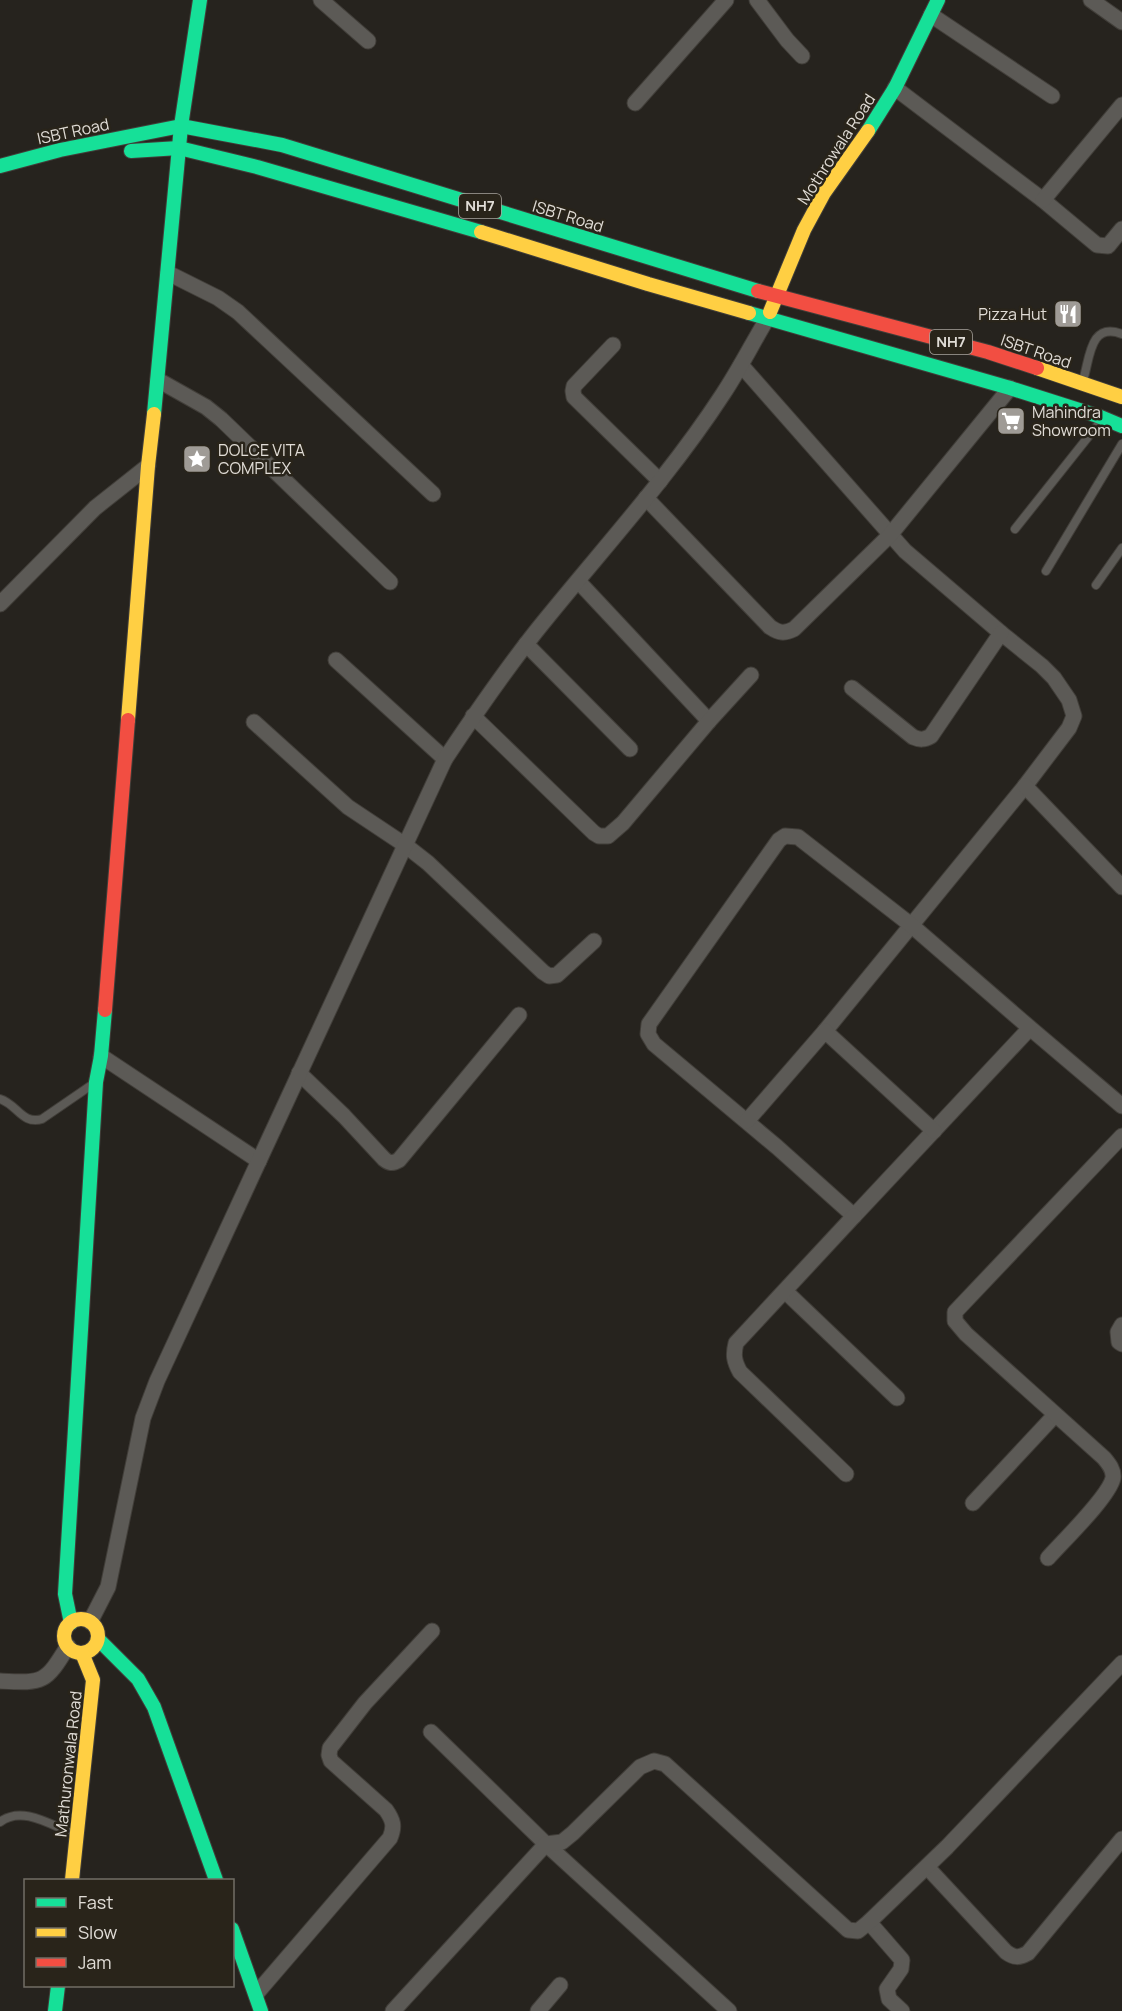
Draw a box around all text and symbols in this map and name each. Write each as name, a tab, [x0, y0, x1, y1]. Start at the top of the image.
street label: Mothrowala Road	[792, 89, 880, 209]
street label: ISBT Road	[35, 113, 111, 149]
road number: NH7	[459, 194, 501, 218]
street label: ISBT Road	[530, 195, 606, 237]
restaurant icon: Pizza Hut	[1052, 298, 1084, 330]
place label: Pizza Hut	[978, 303, 1047, 325]
street label: ISBT Road	[998, 329, 1074, 373]
road number: NH7	[930, 330, 972, 354]
place label: Mahindra Showroom	[1032, 401, 1111, 441]
supermarket icon: Mahindra Showroom	[995, 405, 1027, 437]
place label: DOLCE VITA COMPLEX	[218, 439, 305, 479]
place icon: DOLCE VITA COMPLEX	[181, 443, 213, 475]
street label: Mathuronwala Road	[49, 1690, 87, 1838]
legend	[24, 1879, 234, 1987]
text: Fast	[78, 1890, 113, 1914]
text: Slow	[78, 1920, 118, 1944]
text: Jam	[78, 1950, 112, 1974]

